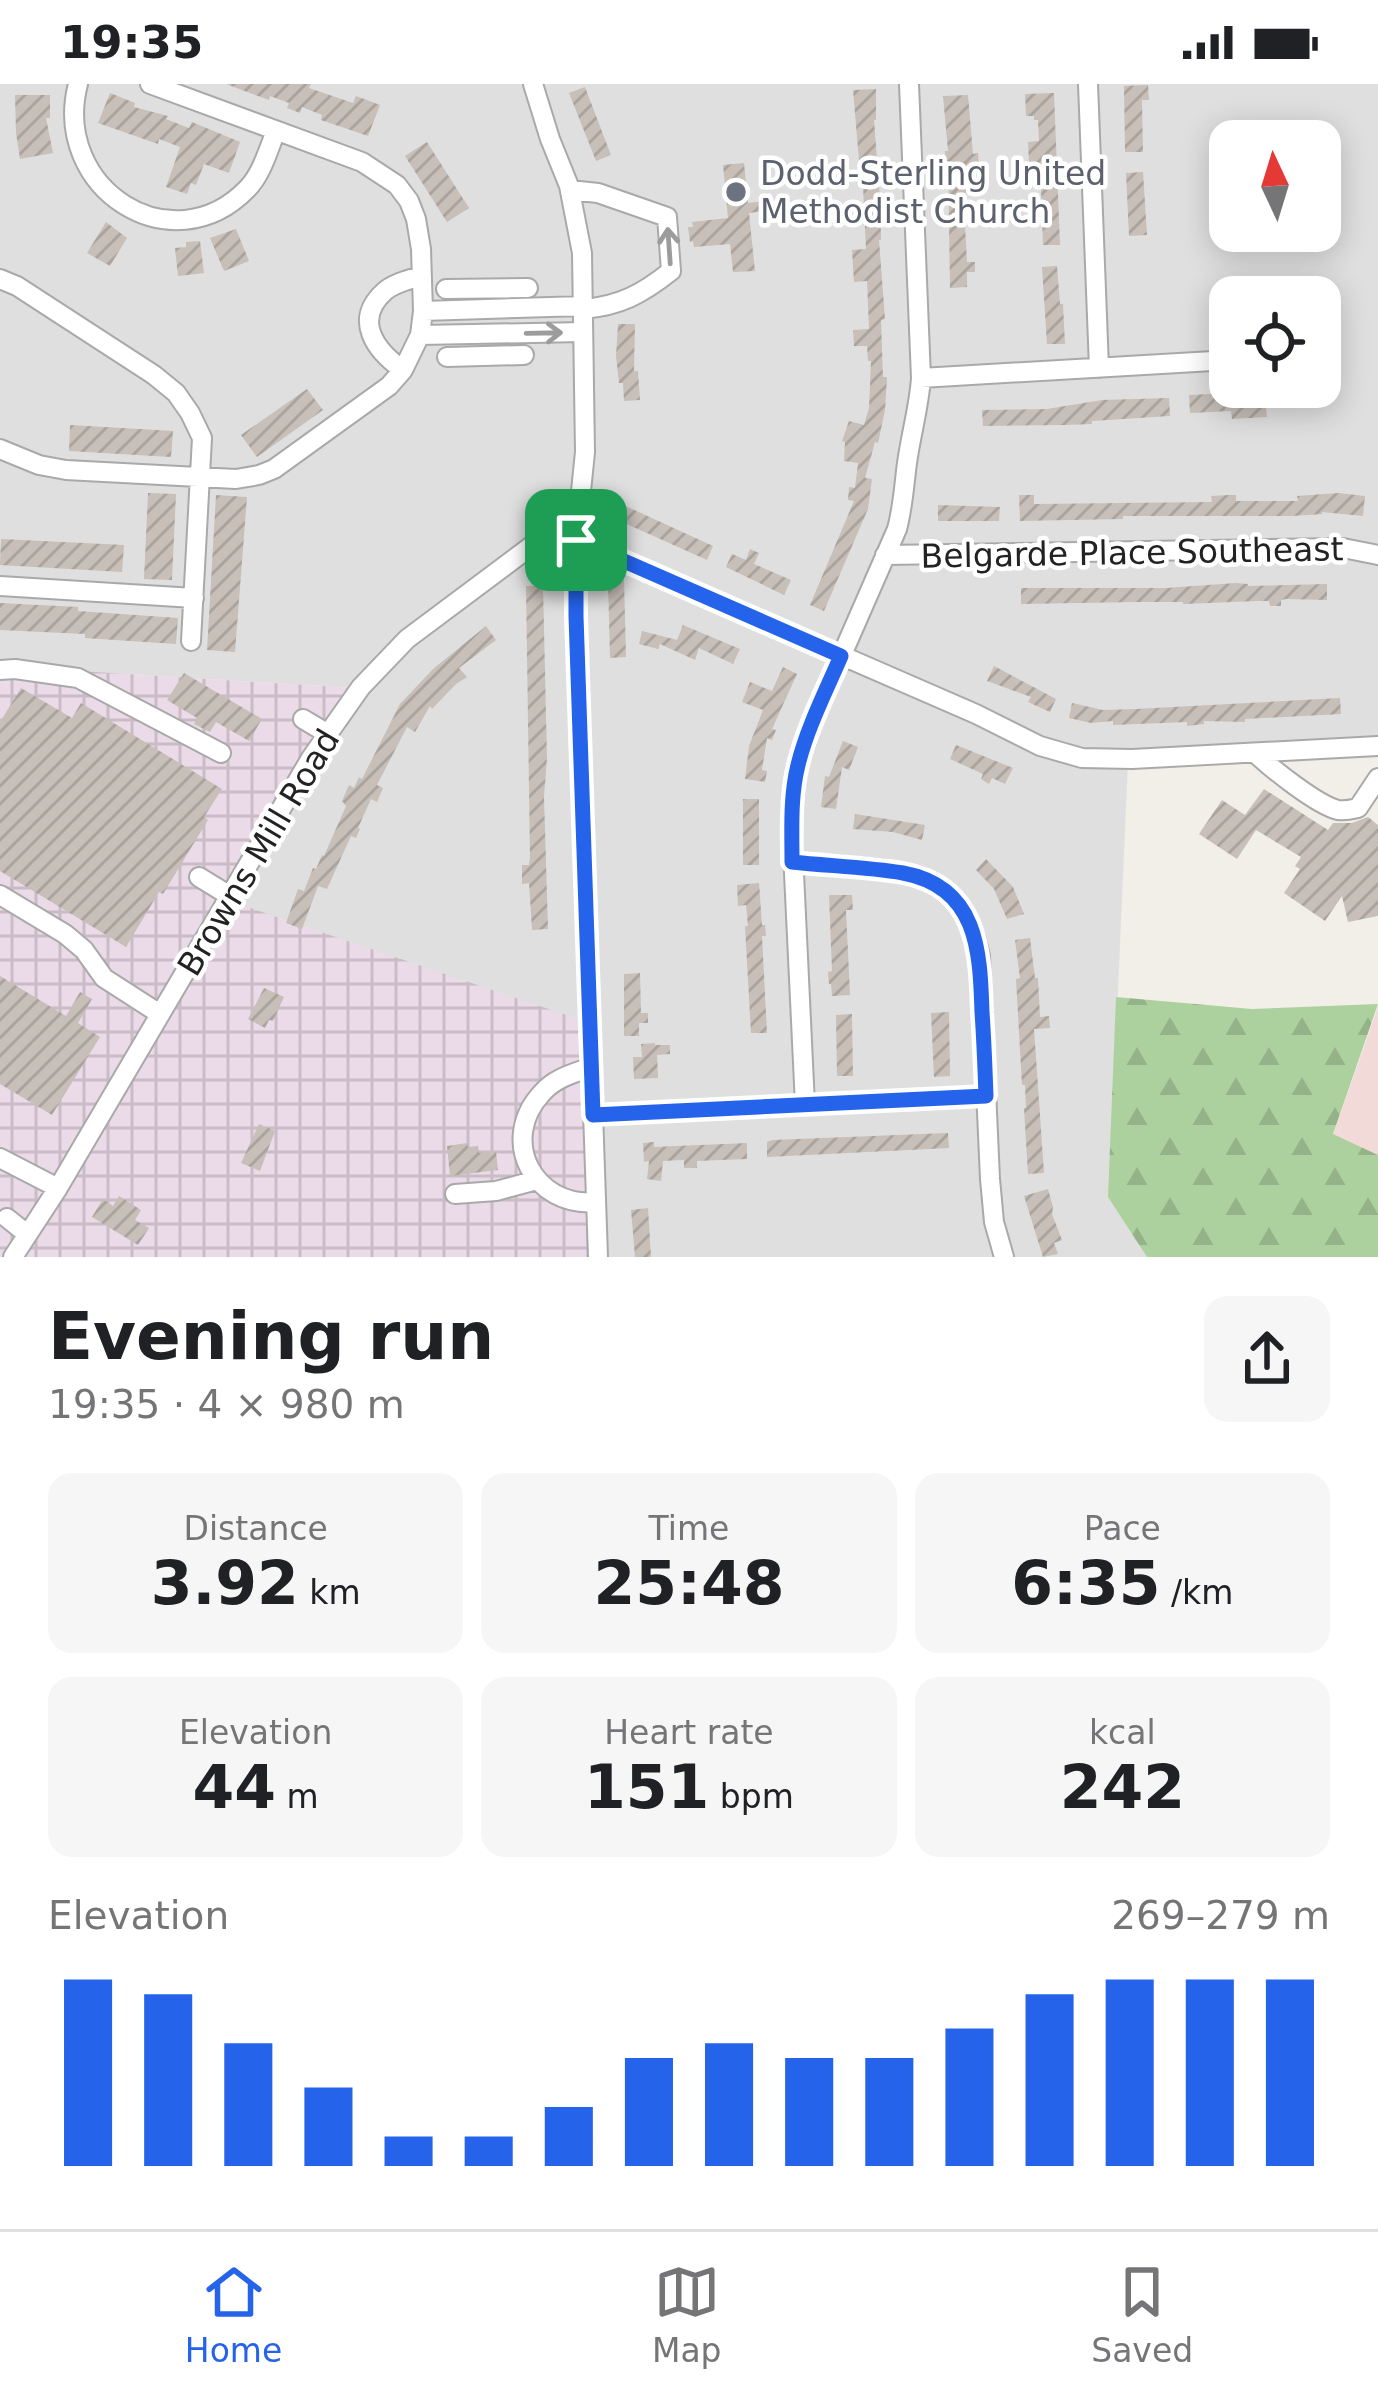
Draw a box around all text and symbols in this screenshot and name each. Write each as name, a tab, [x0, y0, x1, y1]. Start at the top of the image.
text: 19:35	[60, 16, 203, 69]
north arrow	[1209, 120, 1341, 252]
map controls	[1209, 120, 1341, 408]
place label: Dodd-Sterling United Methodist Church	[760, 154, 1106, 231]
marker: Dodd-Sterling United Methodist Church	[723, 179, 749, 205]
one-way arrow	[657, 227, 680, 266]
button: locate	[1209, 276, 1341, 408]
one-way arrow	[523, 321, 562, 344]
pin	[525, 489, 627, 591]
icon: arrive	[543, 507, 609, 573]
street label: Belgarde Place Southeast	[920, 529, 1344, 576]
street label: Browns Mill Road	[169, 722, 347, 983]
button: share	[1204, 1296, 1330, 1422]
text: Evening run	[48, 1298, 494, 1375]
text: 19:35 · 4 × 980 m	[48, 1382, 405, 1427]
text: Distance	[184, 1509, 328, 1548]
text: Time	[649, 1509, 729, 1548]
text: Pace	[1084, 1509, 1161, 1548]
text: 3.92	[151, 1548, 299, 1618]
text: 25:48	[593, 1548, 784, 1618]
text: 6:35	[1011, 1548, 1161, 1618]
text: km	[299, 1573, 361, 1612]
text: /km	[1161, 1573, 1233, 1612]
text: Elevation	[179, 1713, 332, 1752]
text: Heart rate	[604, 1713, 774, 1752]
text: kcal	[1089, 1713, 1156, 1752]
text: 44	[193, 1752, 276, 1822]
text: 151	[584, 1752, 709, 1822]
text: 242	[1060, 1752, 1185, 1822]
text: m	[276, 1777, 319, 1816]
text: bpm	[709, 1777, 794, 1816]
text: Elevation	[48, 1893, 229, 1938]
text: 269–279 m	[1111, 1893, 1330, 1938]
tab: Home	[185, 2259, 282, 2370]
tab: Map	[652, 2259, 722, 2370]
tab: Saved	[1091, 2259, 1193, 2370]

